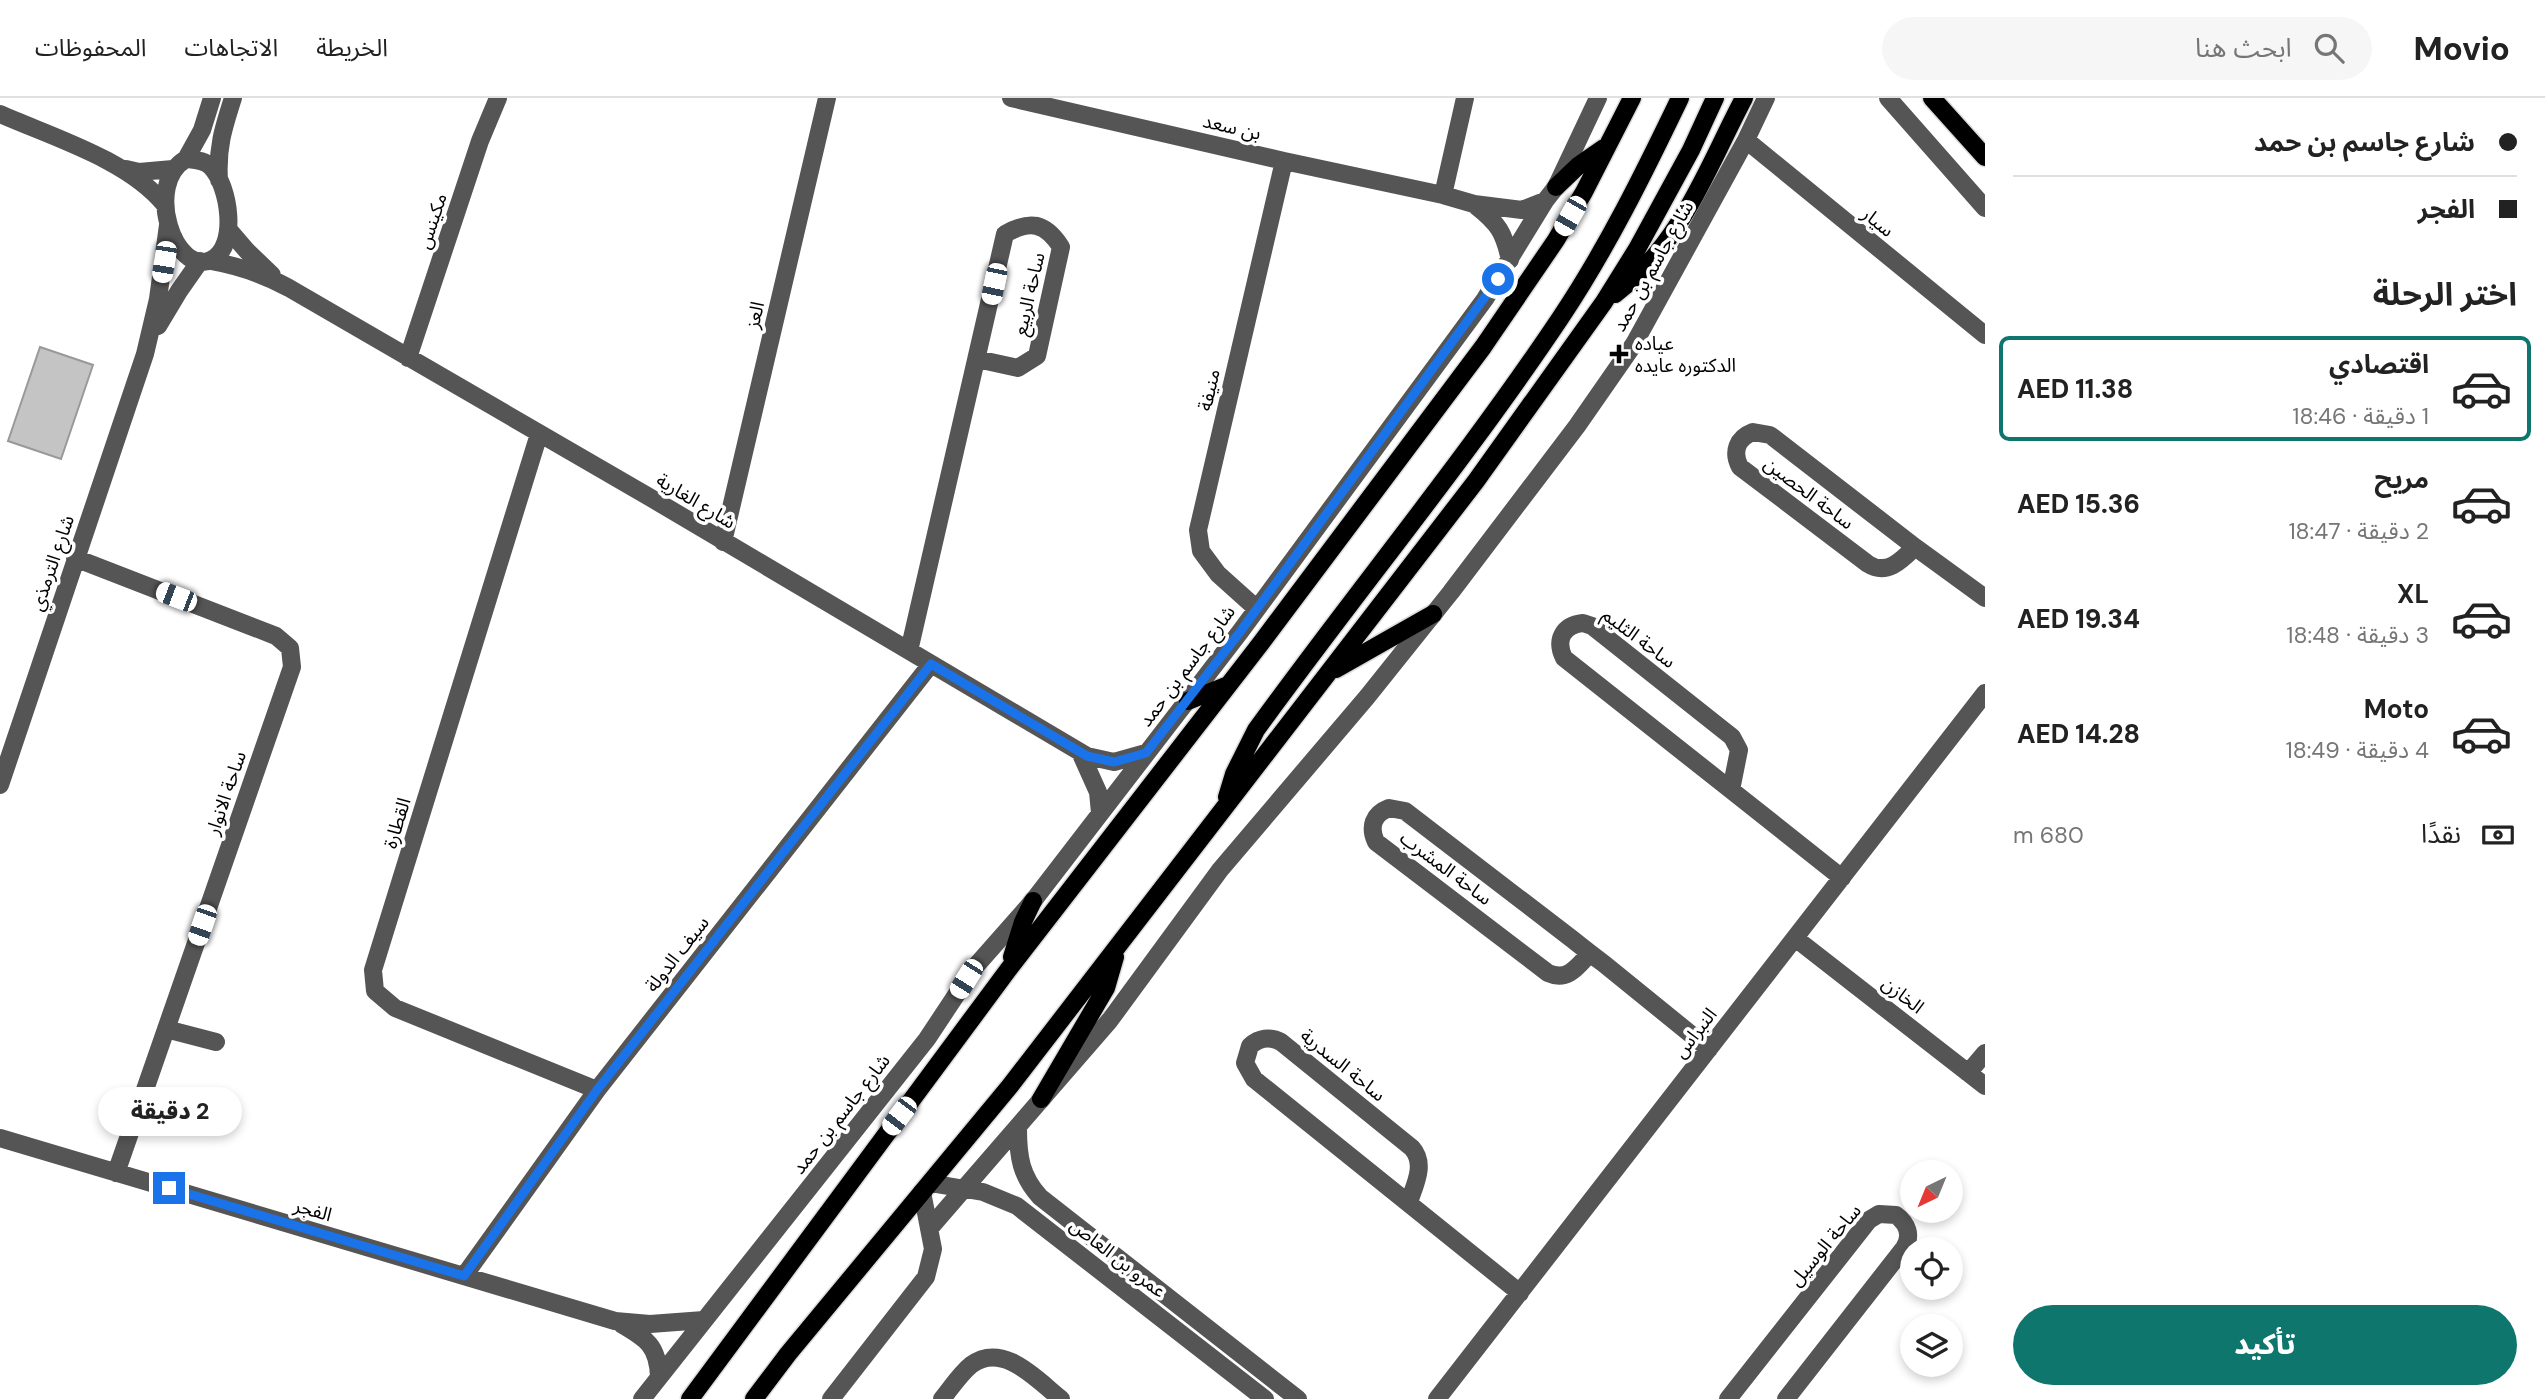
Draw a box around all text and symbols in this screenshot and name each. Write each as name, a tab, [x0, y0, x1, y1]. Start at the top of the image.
search box	[1882, 17, 2372, 80]
text: Movio	[2414, 27, 2510, 70]
icon: search	[2310, 29, 2348, 67]
text: ابحث هنا	[2195, 31, 2292, 65]
text: المحفوظات	[35, 32, 146, 63]
text: الاتجاهات	[184, 32, 278, 63]
text: الخريطة	[316, 32, 388, 63]
street label: بن سعد	[1200, 108, 1264, 146]
text: شارع جاسم بن حمد	[2254, 125, 2475, 159]
street label: مكينس	[411, 190, 453, 252]
text: الفجر	[2418, 192, 2475, 226]
car	[1551, 193, 1590, 239]
street label: شارع جاسم بن حمد	[1607, 196, 1701, 337]
street label: سيار	[1856, 201, 1899, 243]
car	[151, 240, 178, 284]
street label: ساحة الربيع	[1007, 250, 1053, 338]
car	[980, 261, 1009, 307]
route start	[1482, 263, 1514, 295]
text: اختر الرحلة	[2373, 273, 2517, 315]
street label: العز	[740, 299, 770, 332]
place label: عياده الدكتوره عايده	[1635, 331, 1736, 378]
marker: عياده الدكتوره عايده	[1609, 344, 1629, 364]
text: اقتصادي	[2329, 347, 2429, 381]
icon: car	[2450, 357, 2513, 420]
street label: منيفة	[1192, 367, 1226, 413]
text: AED 11.38	[2017, 372, 2133, 406]
text: 1 دقيقة · 18:46	[2292, 401, 2429, 431]
street label: ساحة الحصين	[1759, 451, 1859, 535]
text: مريح	[2374, 462, 2429, 496]
street label: شارع الغارية	[651, 468, 740, 535]
icon: car	[2450, 472, 2513, 535]
text: AED 15.36	[2017, 487, 2140, 521]
street label: شارع الترمذي	[24, 512, 82, 615]
text: 2 دقيقة · 18:47	[2288, 516, 2429, 546]
text: XL	[2397, 577, 2429, 611]
car	[153, 580, 200, 614]
icon: car	[2450, 587, 2513, 650]
street label: شارع جاسم بن حمد	[1133, 600, 1242, 733]
street label: ساحة الثليم	[1596, 602, 1681, 675]
text: AED 19.34	[2017, 602, 2140, 636]
text: 3 دقيقة · 18:48	[2286, 620, 2429, 650]
text: Moto	[2364, 692, 2429, 726]
icon: car	[2450, 702, 2513, 765]
text: AED 14.28	[2017, 717, 2140, 751]
text: 4 دقيقة · 18:49	[2286, 735, 2429, 765]
street label: ساحة الانوار	[200, 748, 252, 839]
street label: القطارة	[377, 795, 417, 851]
icon: cash	[2479, 816, 2517, 854]
text: نقدًا	[2421, 817, 2461, 851]
text: 680 m	[2013, 820, 2084, 850]
street label: ساحة المشرب	[1395, 825, 1497, 911]
car	[186, 902, 219, 948]
street label: سيف الدولة	[639, 911, 715, 997]
car	[946, 956, 987, 1002]
street label: الخازن	[1877, 971, 1929, 1019]
street label: النبراس	[1668, 1003, 1722, 1063]
street label: ساحة السدرية	[1295, 1023, 1391, 1107]
street label: شارع جاسم بن حمد	[786, 1049, 897, 1180]
callout: 2 دقيقة	[97, 1086, 241, 1136]
car	[878, 1093, 921, 1139]
text: 2 دقيقة	[131, 1096, 209, 1126]
north arrow	[1900, 1160, 1964, 1223]
map controls	[1900, 1160, 1963, 1377]
route end	[153, 1172, 185, 1204]
street label: الفجر	[290, 1192, 335, 1227]
street label: ساحة الوسيل	[1783, 1199, 1867, 1291]
street label: عمرو بن العاص	[1065, 1213, 1171, 1303]
button: locate	[1900, 1237, 1963, 1300]
button: تأكيد	[2013, 1305, 2517, 1385]
button: layers	[1900, 1314, 1963, 1377]

